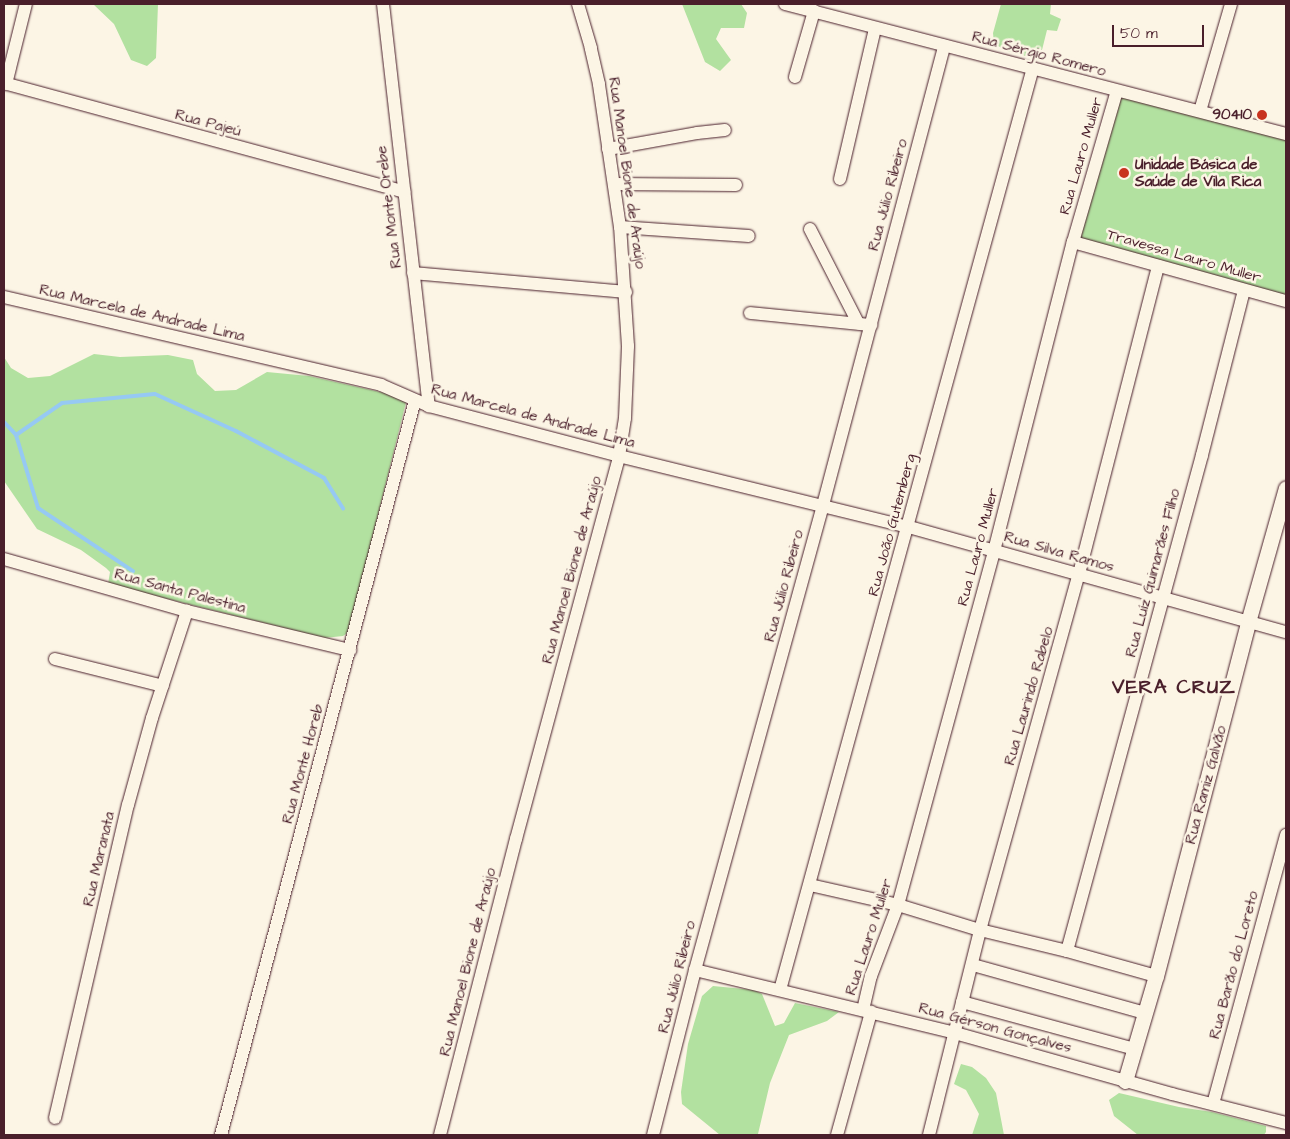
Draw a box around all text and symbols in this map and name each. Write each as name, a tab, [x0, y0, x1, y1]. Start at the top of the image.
scale bar	[1115, 15, 1208, 47]
text: 50 m	[1120, 23, 1158, 44]
street label: Rua Sérgio Romero	[970, 27, 1108, 81]
street label: Rua Manoel Bione de Araújo	[605, 76, 649, 270]
street label: Rua Lauro Muller	[1056, 95, 1106, 217]
street label: Rua Pajeú	[173, 106, 243, 140]
place label: 90410	[1212, 106, 1252, 124]
marker: 90410	[1256, 109, 1268, 121]
street label: Rua Júlio Ribeiro	[864, 137, 912, 253]
street label: Rua Monte Orebe	[373, 145, 405, 269]
place label: Unidade Básica de Saúde de Vila Rica	[1135, 155, 1261, 190]
marker: Unidade Básica de Saúde de Vila Rica	[1117, 166, 1131, 180]
street label: Travessa Lauro Muller	[1105, 225, 1263, 287]
street label: Rua Marcela de Andrade Lima	[38, 281, 246, 345]
street label: Rua Marcela de Andrade Lima	[429, 380, 637, 452]
street label: Rua João Gutemberg	[864, 452, 920, 598]
street label: Rua Manoel Bione de Araújo	[538, 474, 606, 666]
street label: Rua Lauro Muller	[954, 486, 1002, 608]
street label: Rua Luíz Guimarães Filho	[1122, 487, 1184, 659]
street label: Rua Júlio Ribeiro	[760, 528, 808, 644]
street label: Rua Silva Ramos	[1002, 528, 1116, 576]
street label: Rua Santa Palestina	[112, 565, 248, 617]
street label: Rua Laurindo Rabelo	[1001, 625, 1057, 767]
district label: VERA CRUZ	[1111, 675, 1237, 699]
street label: Rua Monte Horeb	[278, 702, 328, 826]
street label: Rua Ramiz Galvão	[1182, 724, 1230, 846]
street label: Rua Maranata	[79, 810, 119, 908]
street label: Rua Manoel Bione de Araújo	[436, 866, 500, 1058]
street label: Rua Lauro Muller	[842, 876, 896, 998]
street label: Rua Barão do Loreto	[1206, 889, 1262, 1041]
street label: Rua Júlio Ribeiro	[654, 919, 700, 1035]
street label: Rua Gérson Gonçalves	[917, 999, 1073, 1057]

